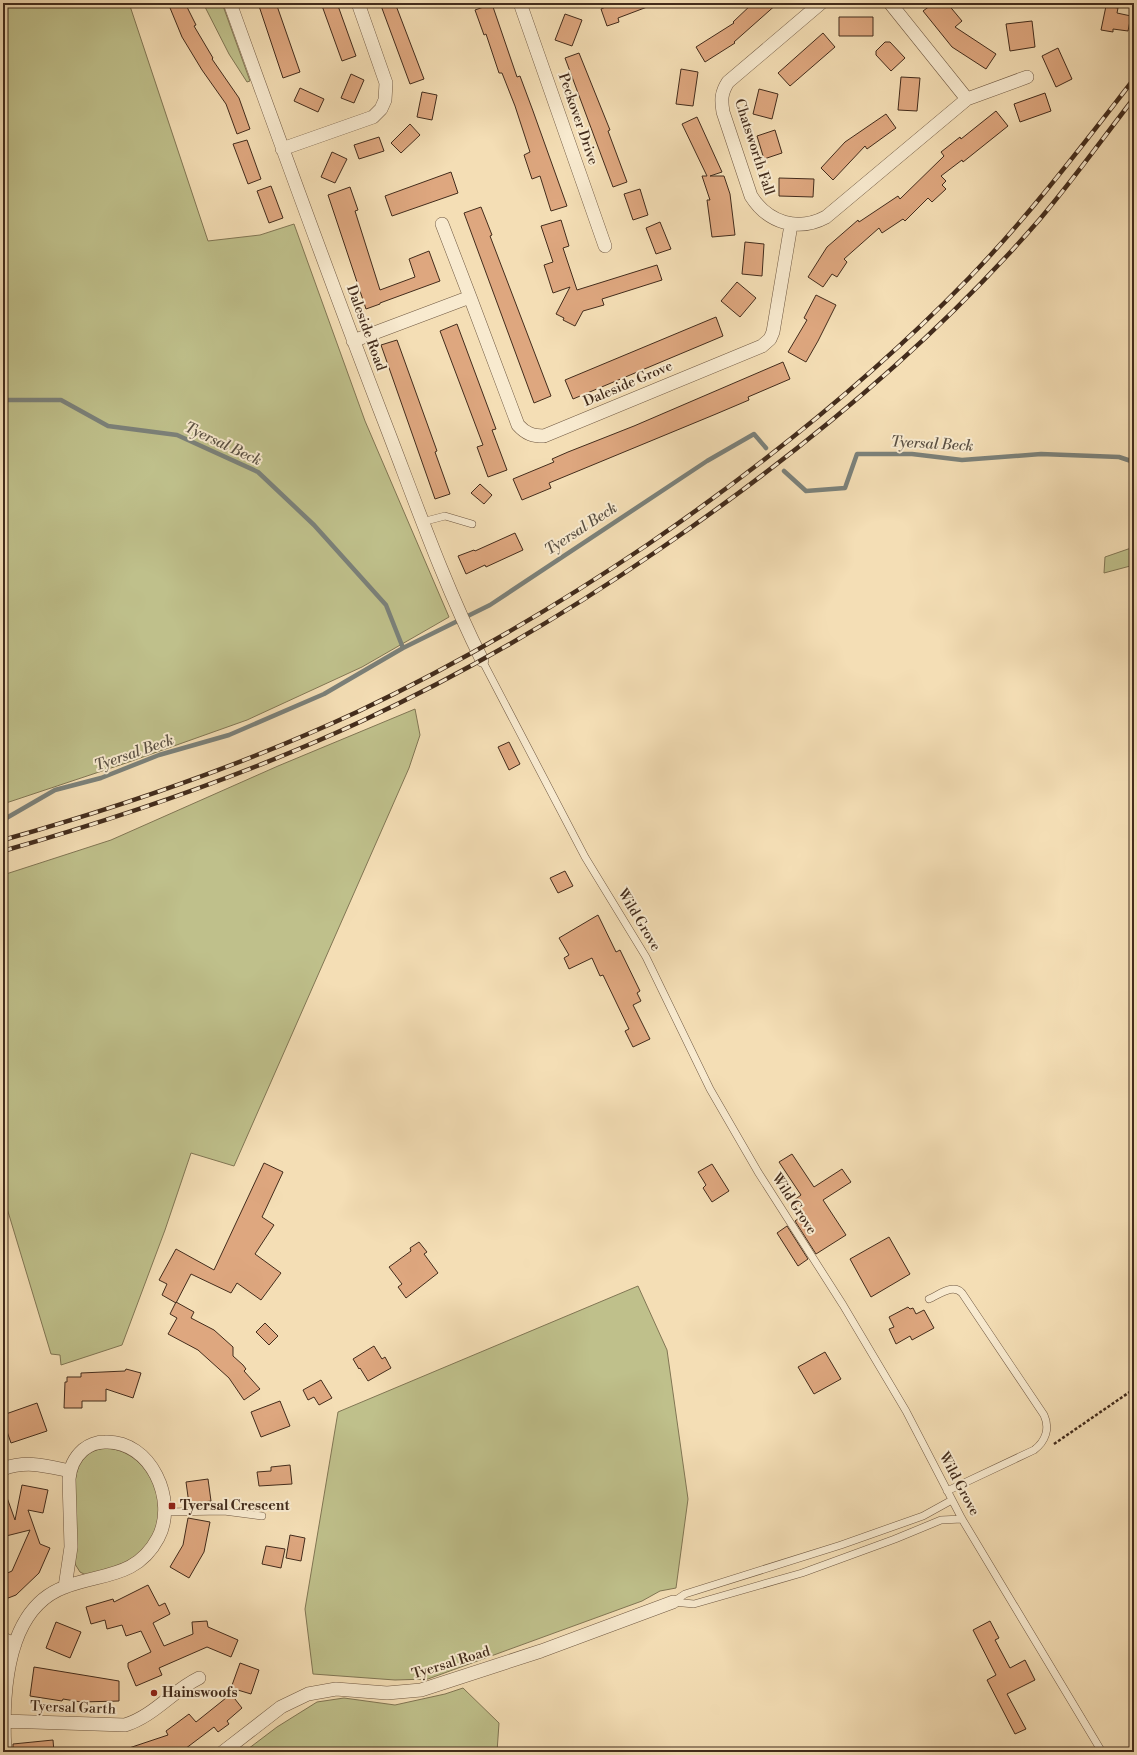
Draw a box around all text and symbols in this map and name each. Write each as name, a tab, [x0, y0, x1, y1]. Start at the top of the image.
street label: Peckover Drive	[554, 71, 602, 167]
street label: Chatsworth Fall	[730, 97, 778, 197]
street label: Daleside Road	[342, 282, 390, 374]
street label: Daleside Grove	[581, 357, 675, 411]
water label: Tyersal Beck	[181, 418, 265, 470]
water label: Tyersal Beck	[890, 432, 974, 456]
water label: Tyersal Beck	[541, 498, 621, 560]
water label: Tyersal Beck	[92, 730, 176, 775]
street label: Wild Grove	[613, 885, 665, 954]
street label: Wild Grove	[767, 1169, 820, 1238]
street label: Wild Grove	[934, 1448, 983, 1519]
place label: Tyersal Crescent	[180, 1497, 290, 1515]
marker: Tyersal Crescent	[167, 1501, 177, 1511]
street label: Tyersal Road	[410, 1643, 492, 1683]
place label: Hainswoofs	[162, 1684, 238, 1702]
marker: Hainswoofs	[149, 1688, 159, 1698]
street label: Tyersal Garth	[30, 1698, 117, 1719]

